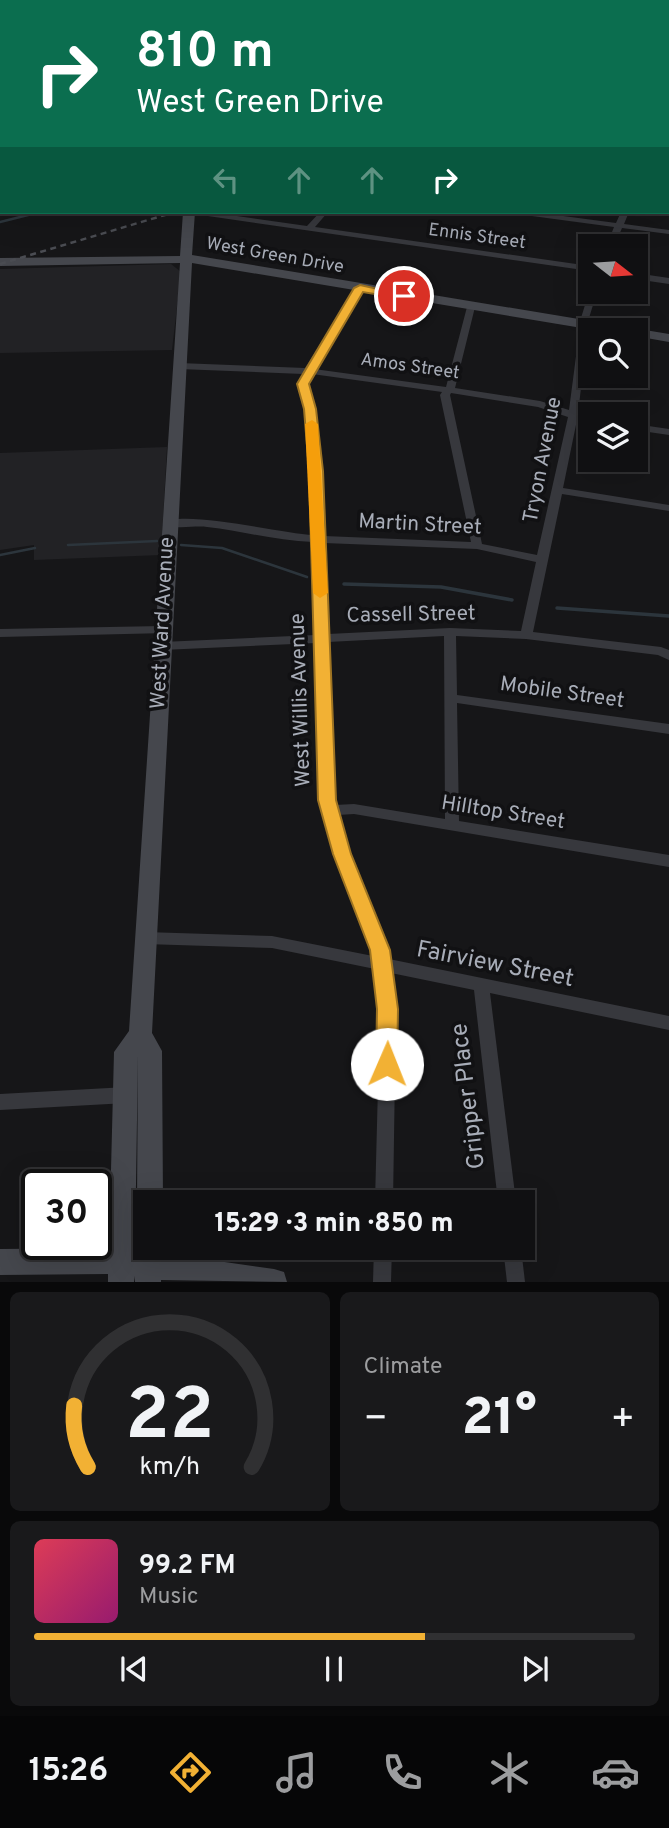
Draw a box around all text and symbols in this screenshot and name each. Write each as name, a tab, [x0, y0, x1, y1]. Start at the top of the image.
text: 810 m	[136, 23, 274, 85]
icon: right	[21, 28, 112, 119]
text: West Green Drive	[136, 84, 384, 124]
icon: left	[207, 161, 245, 199]
icon: ahead	[280, 161, 318, 199]
icon: ahead	[353, 161, 391, 199]
icon: right	[426, 161, 464, 199]
street label: Ennis Street	[427, 219, 527, 255]
street label: West Green Drive	[204, 233, 346, 279]
north arrow	[578, 234, 648, 304]
map controls	[578, 234, 648, 472]
pin	[374, 266, 434, 326]
icon: arrive	[385, 277, 423, 315]
button: search	[578, 318, 648, 388]
street label: Amos Street	[359, 349, 461, 385]
street label: Tryon Avenue	[518, 395, 568, 525]
button: layers	[578, 402, 648, 472]
street label: Martin Street	[358, 508, 482, 542]
street label: West Ward Avenue	[145, 536, 181, 710]
street label: Cassell Street	[346, 600, 476, 630]
street label: West Willis Avenue	[284, 613, 318, 787]
street label: Mobile Street	[498, 671, 626, 715]
street label: Hilltop Street	[439, 790, 567, 836]
street label: Fairview Street	[414, 935, 576, 995]
street label: Gripper Place	[445, 1021, 493, 1171]
position arrow	[350, 1027, 424, 1101]
speed limit sign: 30	[21, 1169, 112, 1260]
text: 15:29 · 3 min · 850 m	[214, 1208, 454, 1241]
text: Climate	[364, 1353, 442, 1382]
text: 22	[125, 1374, 214, 1466]
text: 21°	[462, 1387, 537, 1453]
text: −	[364, 1396, 388, 1445]
text: +	[610, 1396, 635, 1445]
text: km/h	[139, 1452, 200, 1484]
text: 99.2 FM	[139, 1550, 236, 1583]
text: Music	[139, 1583, 199, 1612]
icon: previous	[115, 1650, 153, 1688]
icon: pause	[315, 1650, 353, 1688]
icon: next	[516, 1650, 554, 1688]
icon: directions	[166, 1748, 215, 1797]
icon: music	[272, 1748, 321, 1797]
icon: phone	[378, 1748, 427, 1797]
icon: climate	[485, 1748, 534, 1797]
icon: car	[591, 1748, 640, 1797]
text: 15:26	[29, 1752, 108, 1792]

